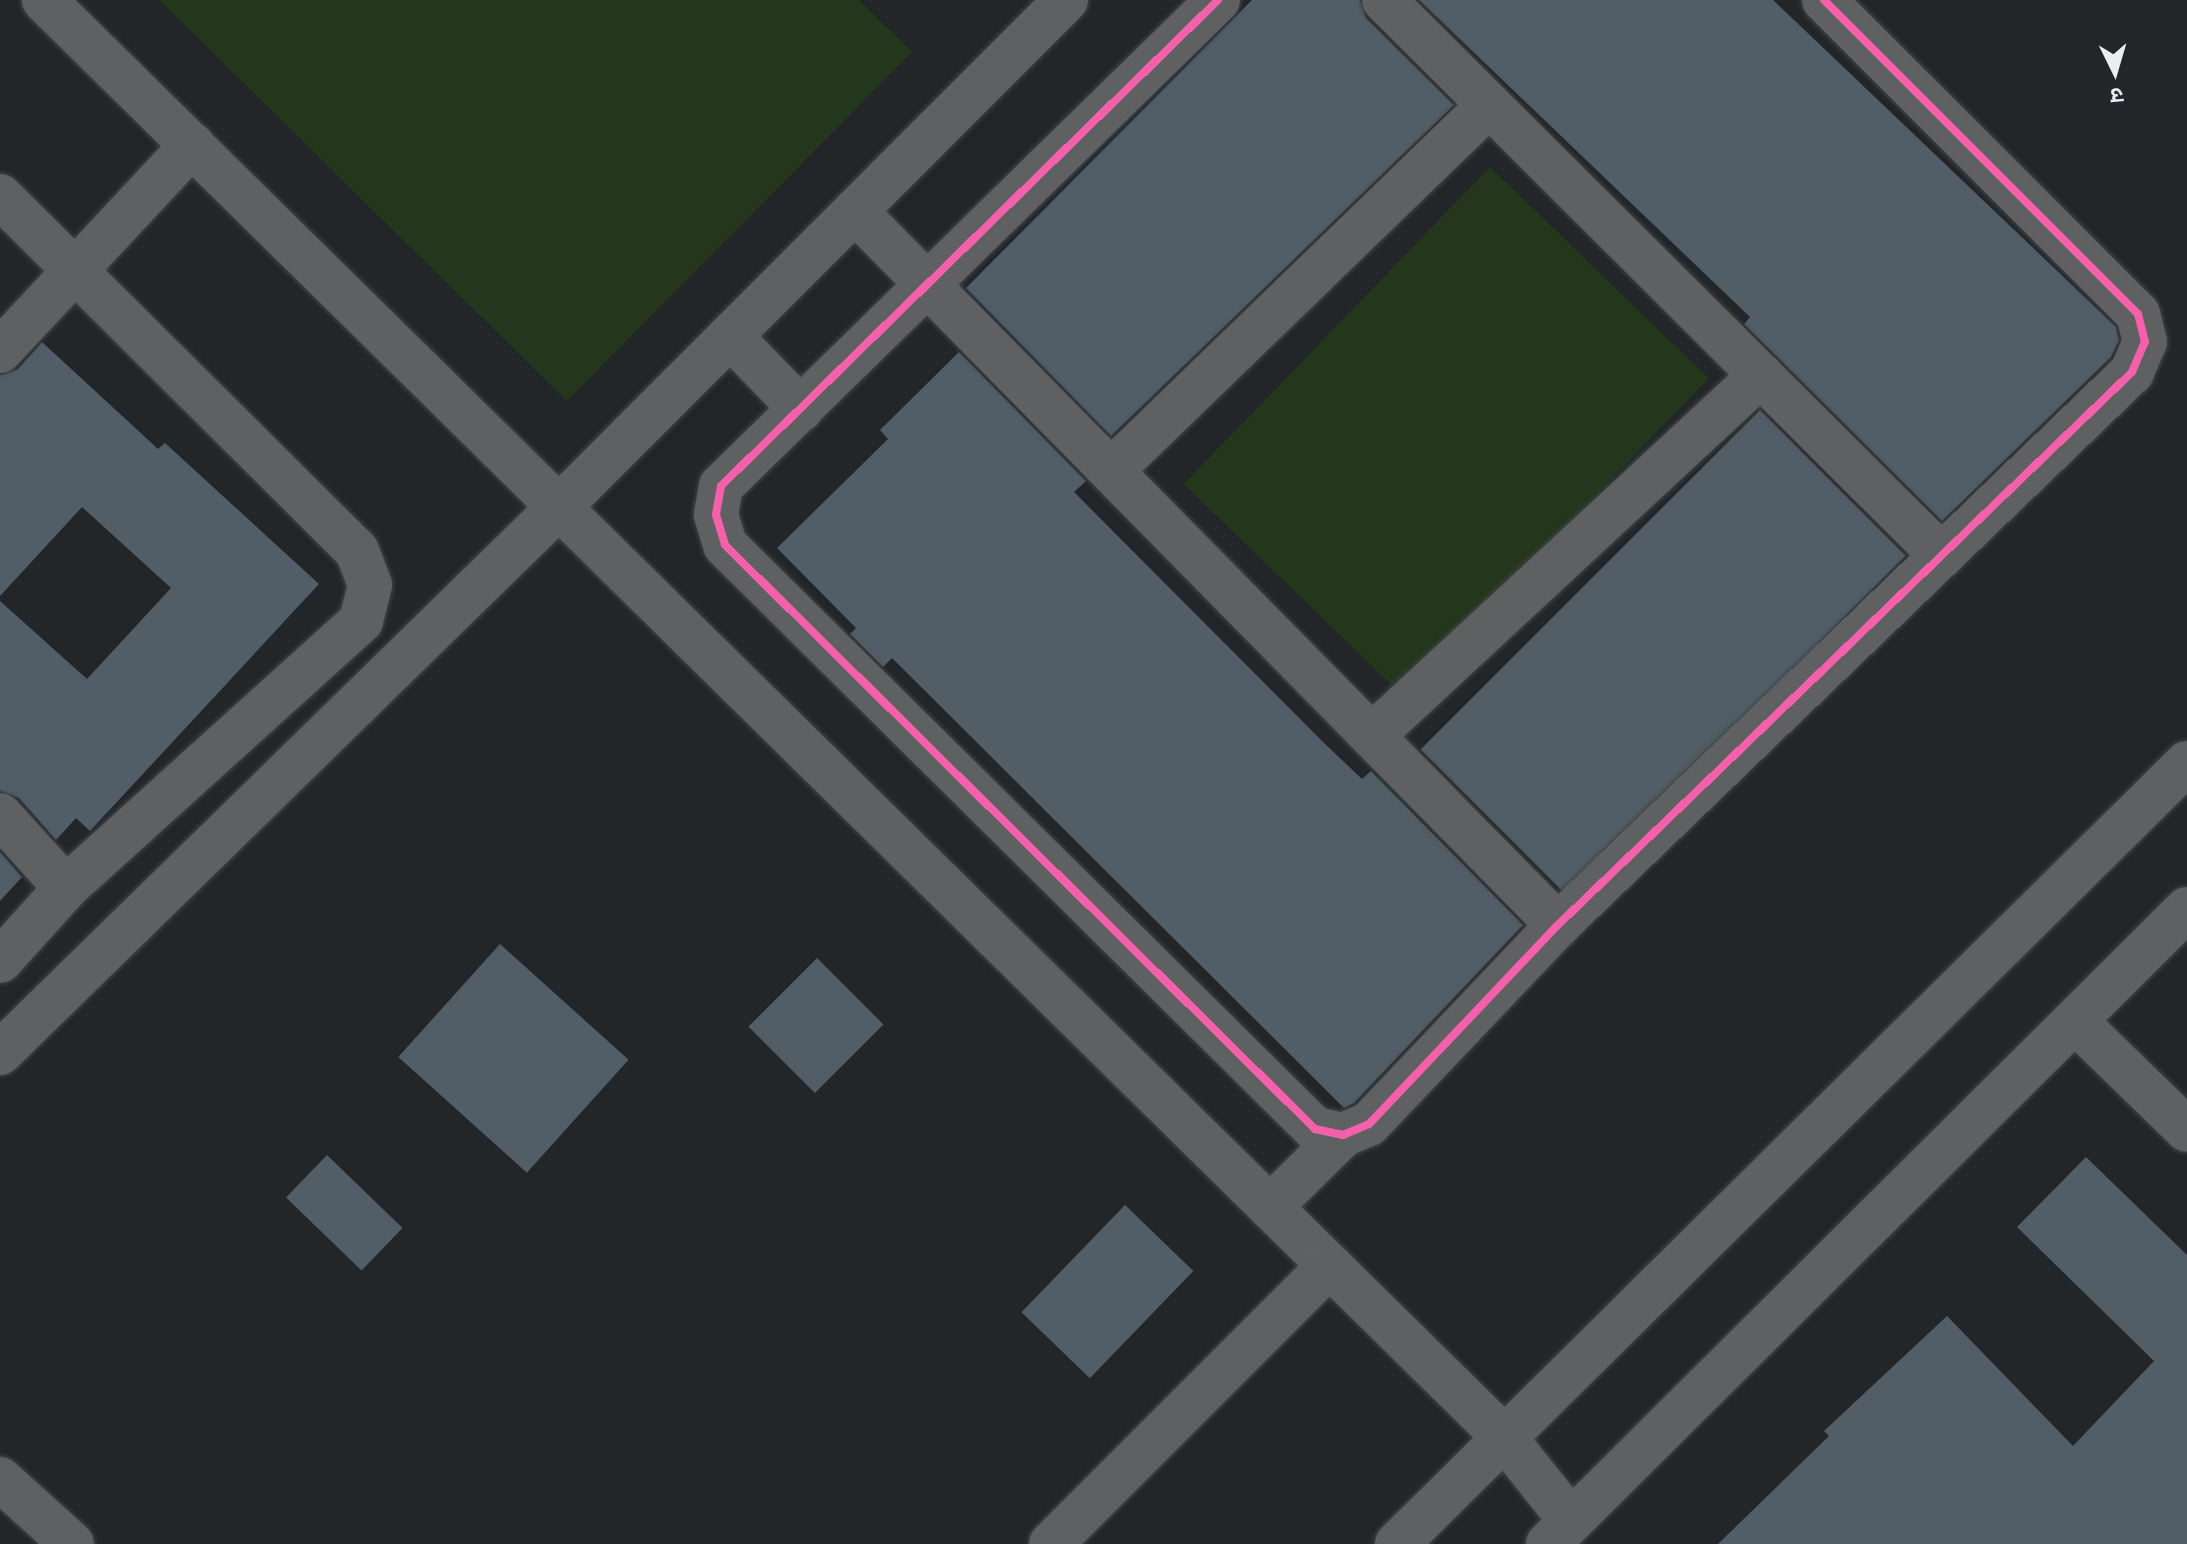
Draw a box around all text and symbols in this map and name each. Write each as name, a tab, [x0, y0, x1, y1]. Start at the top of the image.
north arrow	[2075, 32, 2155, 112]
text: उ	[2110, 82, 2125, 110]

